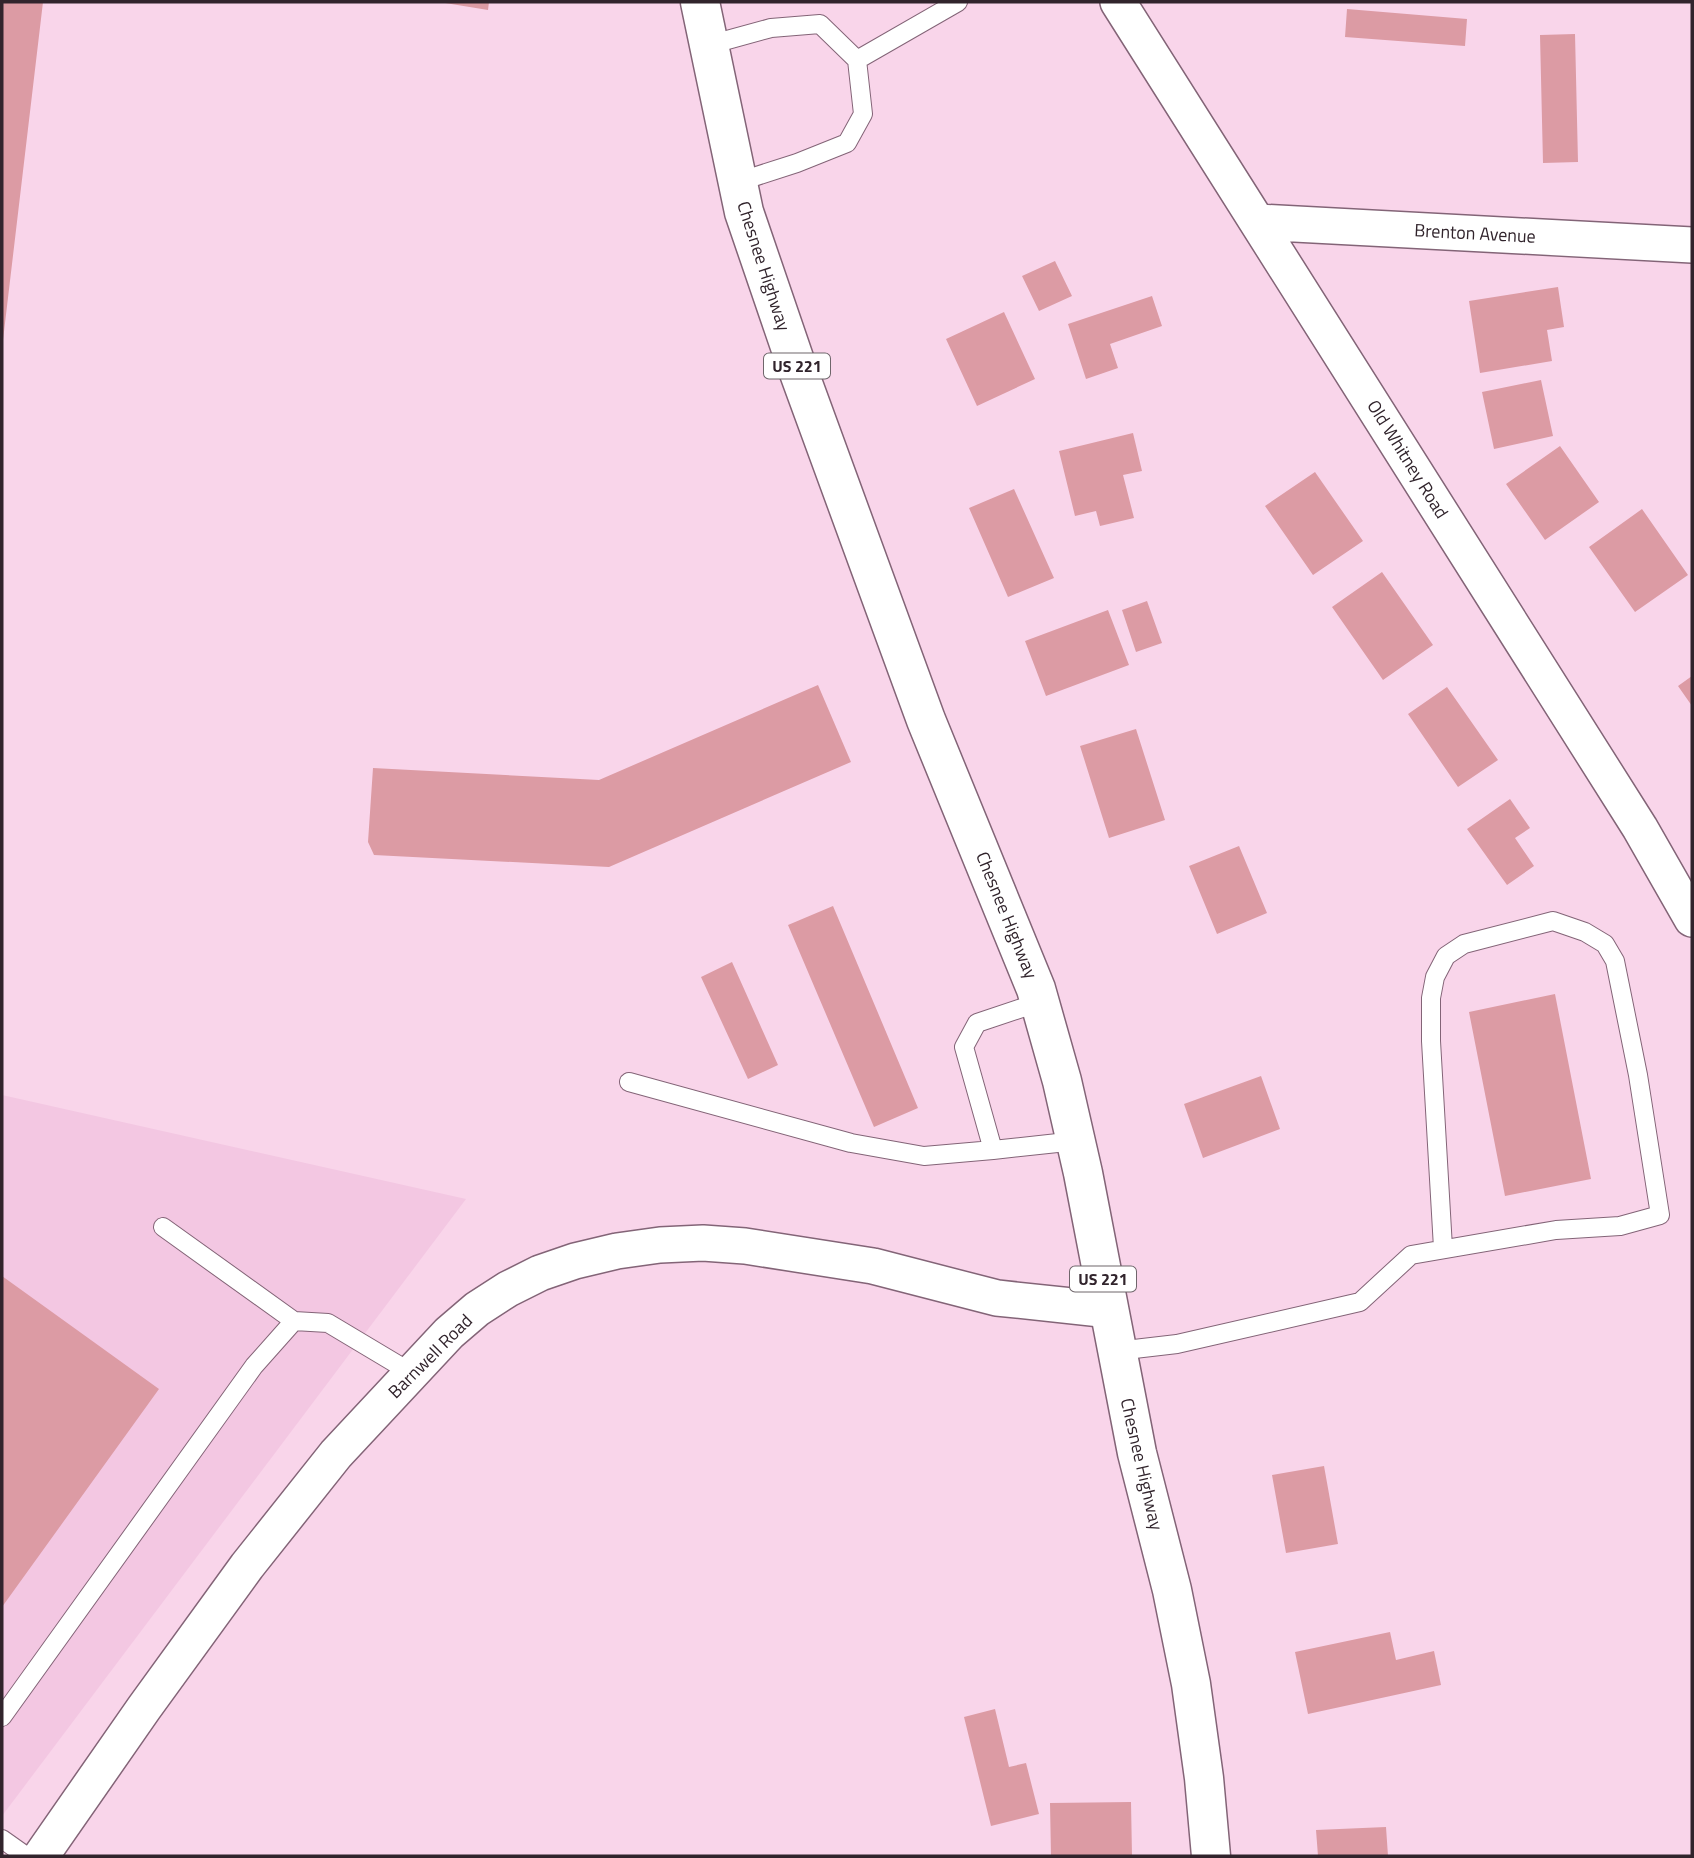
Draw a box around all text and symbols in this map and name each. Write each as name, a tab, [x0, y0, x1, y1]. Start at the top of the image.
street label: Chesnee Highway	[730, 198, 798, 335]
street label: Brenton Avenue	[1414, 216, 1536, 250]
road number: US 221	[764, 354, 830, 378]
street label: Old Whitney Road	[1361, 394, 1455, 524]
street label: Chesnee Highway	[969, 847, 1045, 983]
road number: US 221	[1070, 1266, 1136, 1292]
street label: Barnwell Road	[382, 1308, 478, 1404]
street label: Chesnee Highway	[1114, 1395, 1170, 1533]

